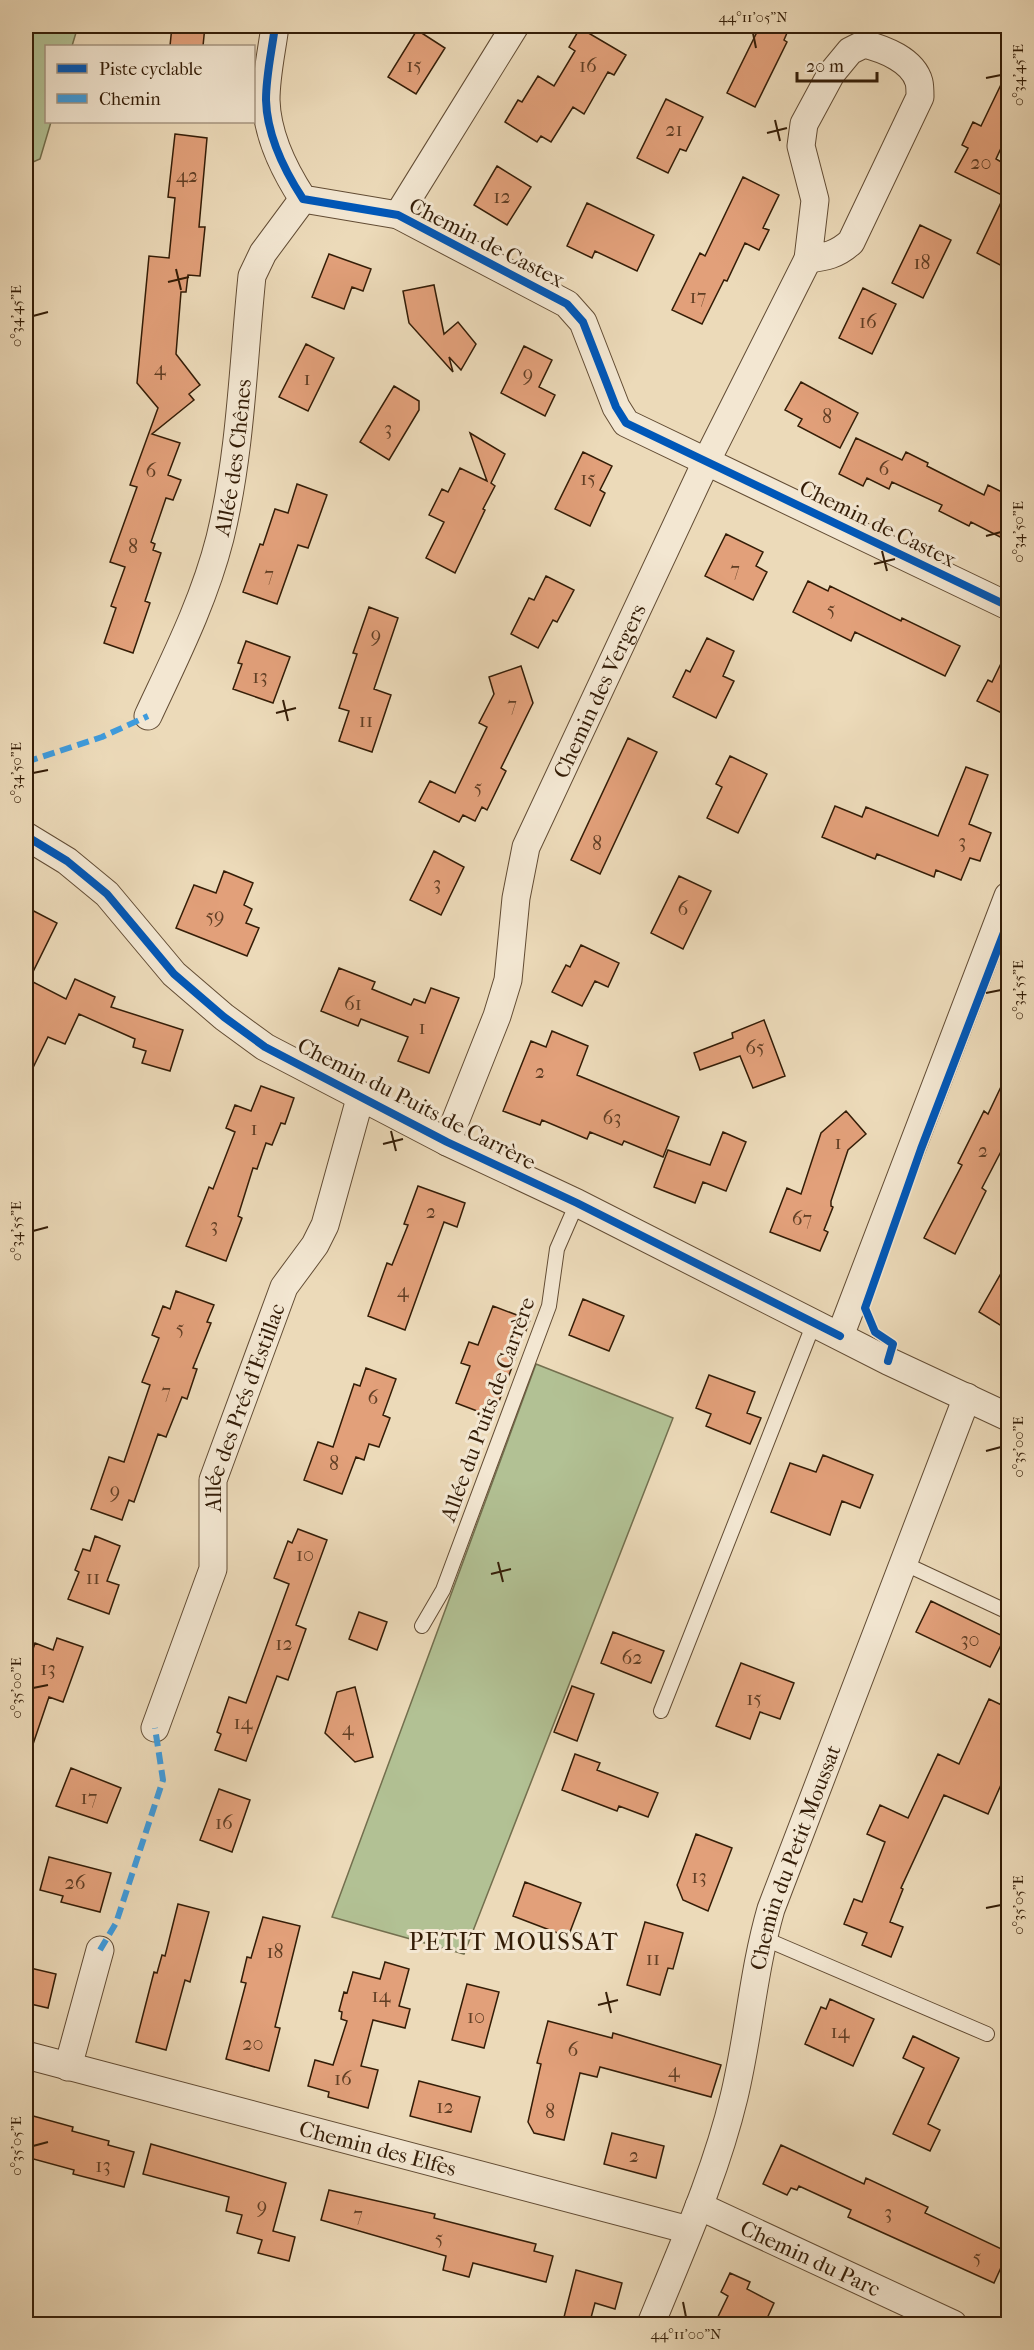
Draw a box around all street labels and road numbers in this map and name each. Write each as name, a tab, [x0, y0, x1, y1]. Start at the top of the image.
street label: Chemin de Castex	[404, 193, 569, 294]
street label: Allée des Chênes	[209, 378, 257, 540]
street label: Chemin de Castex	[795, 475, 961, 573]
street label: Chemin des Vergers	[548, 600, 652, 783]
street label: Chemin du Puits de Carrère	[293, 1032, 540, 1175]
street label: Allée du Puits de Carrère	[435, 1294, 541, 1526]
street label: Allée des Prés d'Estillac	[201, 1300, 291, 1513]
street label: Chemin du Petit Moussat	[745, 1741, 847, 1972]
street label: Chemin des Elfes	[296, 2116, 459, 2182]
street label: Chemin du Parc	[736, 2215, 885, 2303]

